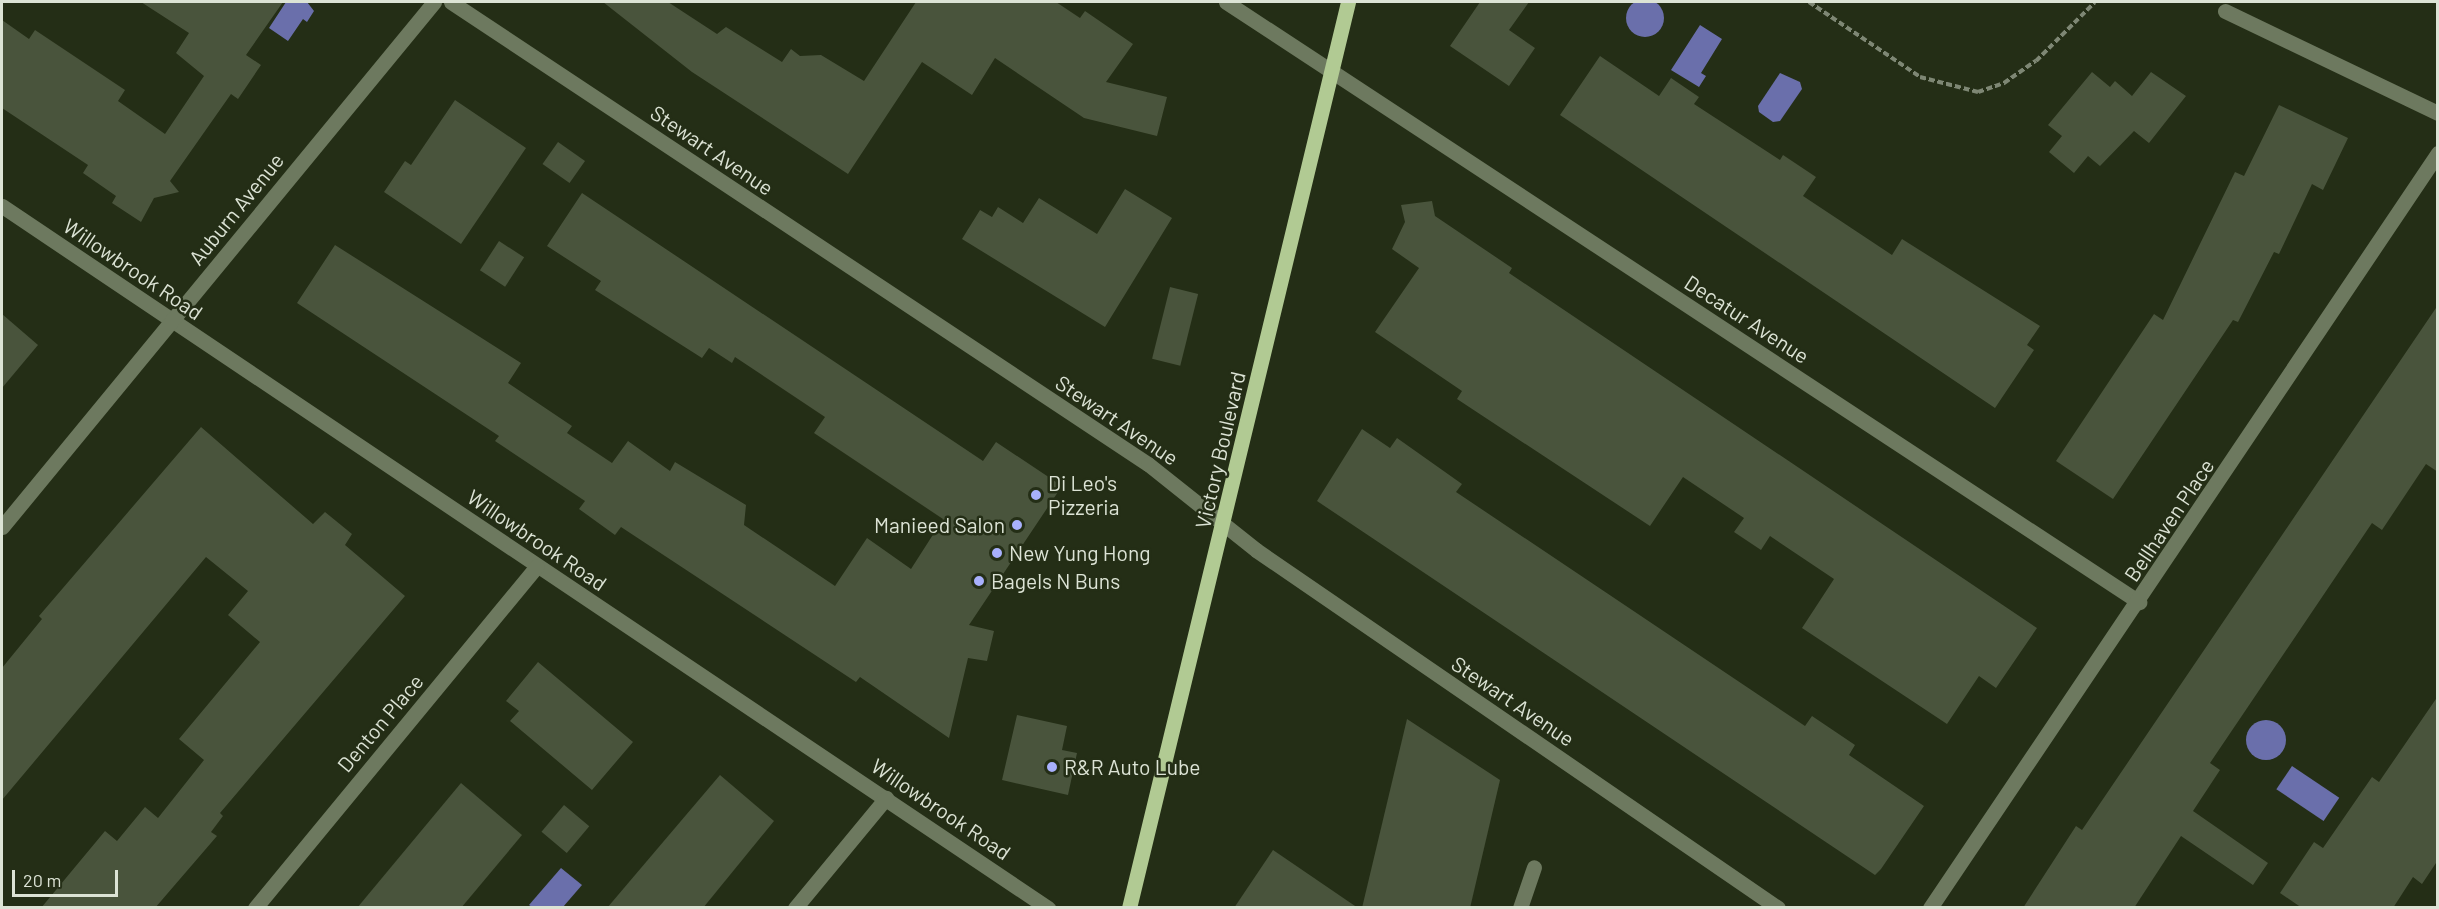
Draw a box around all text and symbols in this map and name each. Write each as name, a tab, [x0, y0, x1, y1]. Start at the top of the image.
street label: Stewart Avenue	[646, 100, 778, 200]
street label: Auburn Avenue	[183, 148, 289, 270]
street label: Willowbrook Road	[59, 213, 207, 325]
street label: Decatur Avenue	[1680, 269, 1814, 369]
street label: Victory Boulevard	[1190, 369, 1250, 531]
street label: Stewart Avenue	[1051, 370, 1183, 470]
street label: Bellhaven Place	[2119, 454, 2219, 586]
place label: Di Leo's Pizzeria	[1048, 470, 1119, 520]
street label: Willowbrook Road	[463, 484, 611, 596]
marker: Di Leo's Pizzeria	[1029, 488, 1043, 502]
place label: Manieed Salon	[874, 512, 1005, 538]
marker: Manieed Salon	[1010, 518, 1024, 532]
place label: New Yung Hong	[1009, 540, 1150, 566]
marker: New Yung Hong	[990, 546, 1004, 560]
place label: Bagels N Buns	[991, 568, 1120, 594]
marker: Bagels N Buns	[972, 574, 986, 588]
street label: Stewart Avenue	[1447, 651, 1579, 751]
street label: Denton Place	[332, 669, 428, 777]
street label: Willowbrook Road	[867, 753, 1015, 865]
place label: R&R Auto Lube	[1064, 754, 1200, 780]
marker: R&R Auto Lube	[1045, 760, 1059, 774]
scale bar	[15, 858, 122, 896]
text: 20 m	[23, 869, 61, 891]

